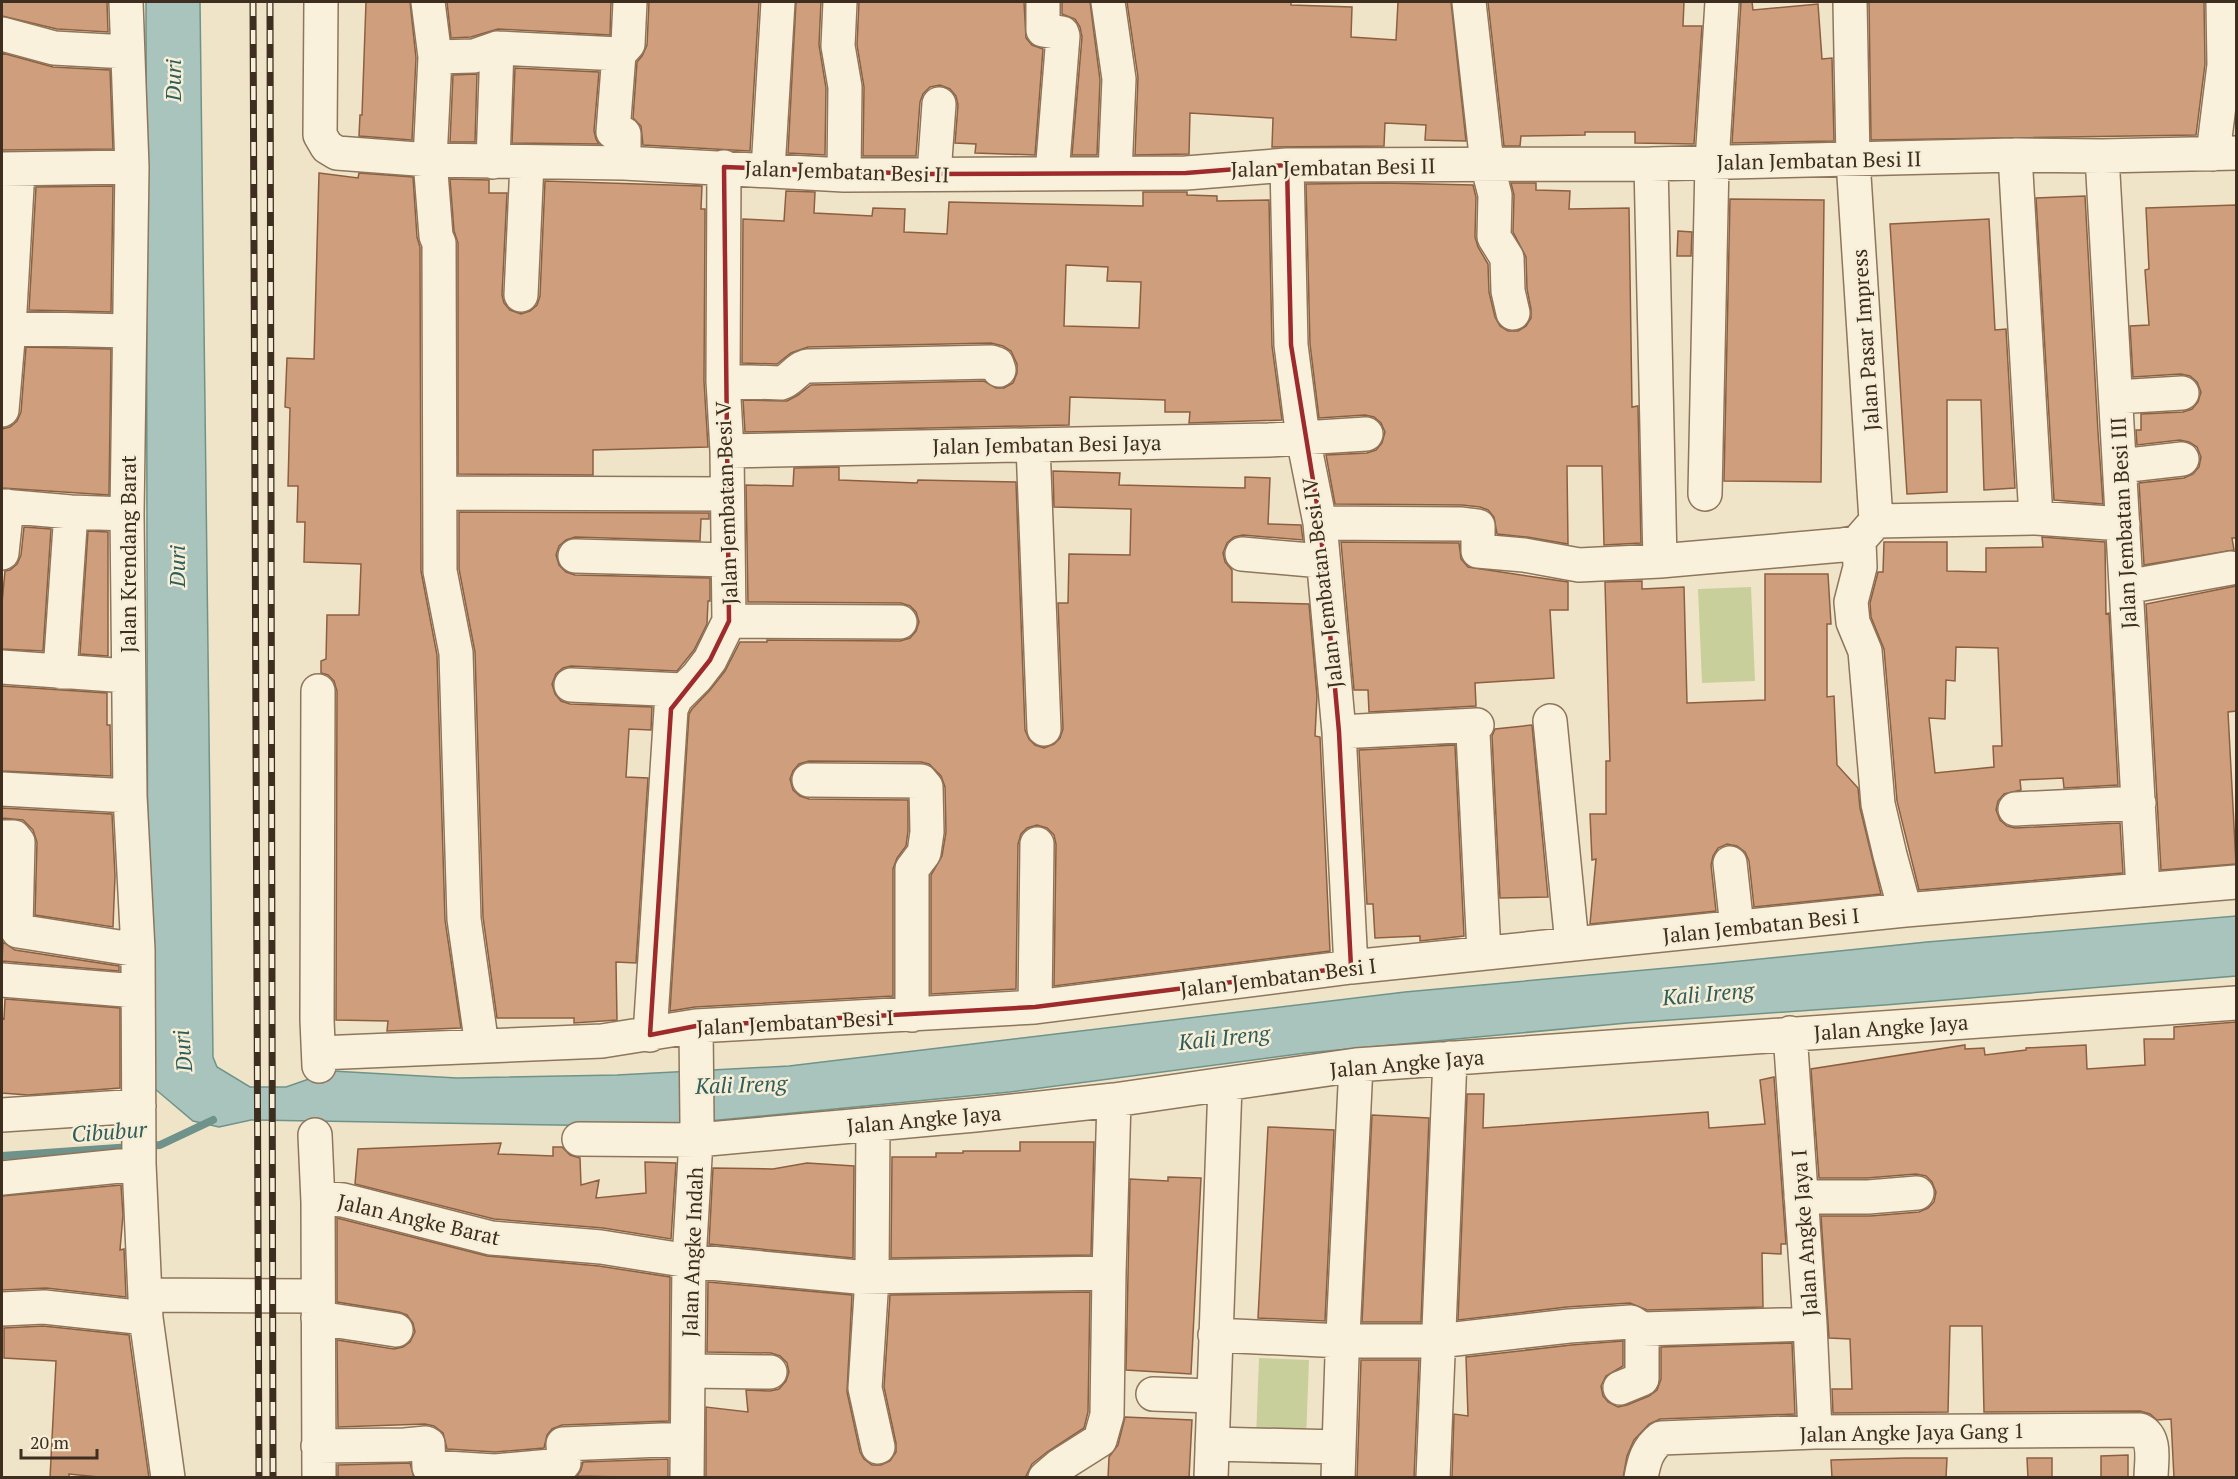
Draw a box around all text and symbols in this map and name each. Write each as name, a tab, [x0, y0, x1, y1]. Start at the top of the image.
water label: Duri	[158, 59, 187, 102]
street label: Jalan Jembatan Besi II	[1716, 144, 1922, 176]
street label: Jalan Jembatan Besi II	[1230, 151, 1436, 183]
street label: Jalan Jembatan Besi II	[744, 153, 950, 189]
street label: Jalan Pasar Impress	[1845, 248, 1885, 432]
street label: Jalan Jembatan Besi V	[708, 400, 744, 605]
street label: Jalan Jembatan Besi III	[2103, 416, 2143, 630]
street label: Jalan Jembatan Besi Jaya	[932, 428, 1162, 460]
street label: Jalan Krendang Barat	[114, 455, 142, 653]
street label: Jalan Jembatan Besi IV	[1295, 476, 1349, 690]
water label: Duri	[162, 545, 191, 588]
street label: Jalan Jembatan Besi I	[1661, 901, 1861, 949]
street label: Jalan Jembatan Besi I	[1178, 951, 1378, 1003]
water label: Kali Ireng	[1660, 974, 1756, 1012]
street label: Jalan Jembatan Besi I	[696, 1003, 894, 1041]
street label: Jalan Angke Jaya	[1813, 1008, 1970, 1046]
water label: Kali Ireng	[1176, 1018, 1272, 1056]
water label: Duri	[166, 1029, 198, 1074]
street label: Jalan Angke Jaya	[1329, 1042, 1486, 1084]
water label: Kali Ireng	[694, 1068, 789, 1100]
street label: Jalan Angke Jaya	[846, 1098, 1003, 1140]
water label: Cibubur	[70, 1114, 149, 1148]
street label: Jalan Angke Jaya I	[1784, 1148, 1824, 1318]
street label: Jalan Angke Indah	[675, 1166, 709, 1338]
street label: Jalan Angke Barat	[335, 1187, 503, 1251]
street label: Jalan Angke Jaya Gang 1	[1799, 1416, 2025, 1448]
scale bar	[21, 1422, 98, 1460]
text: 20 m	[30, 1430, 70, 1454]

